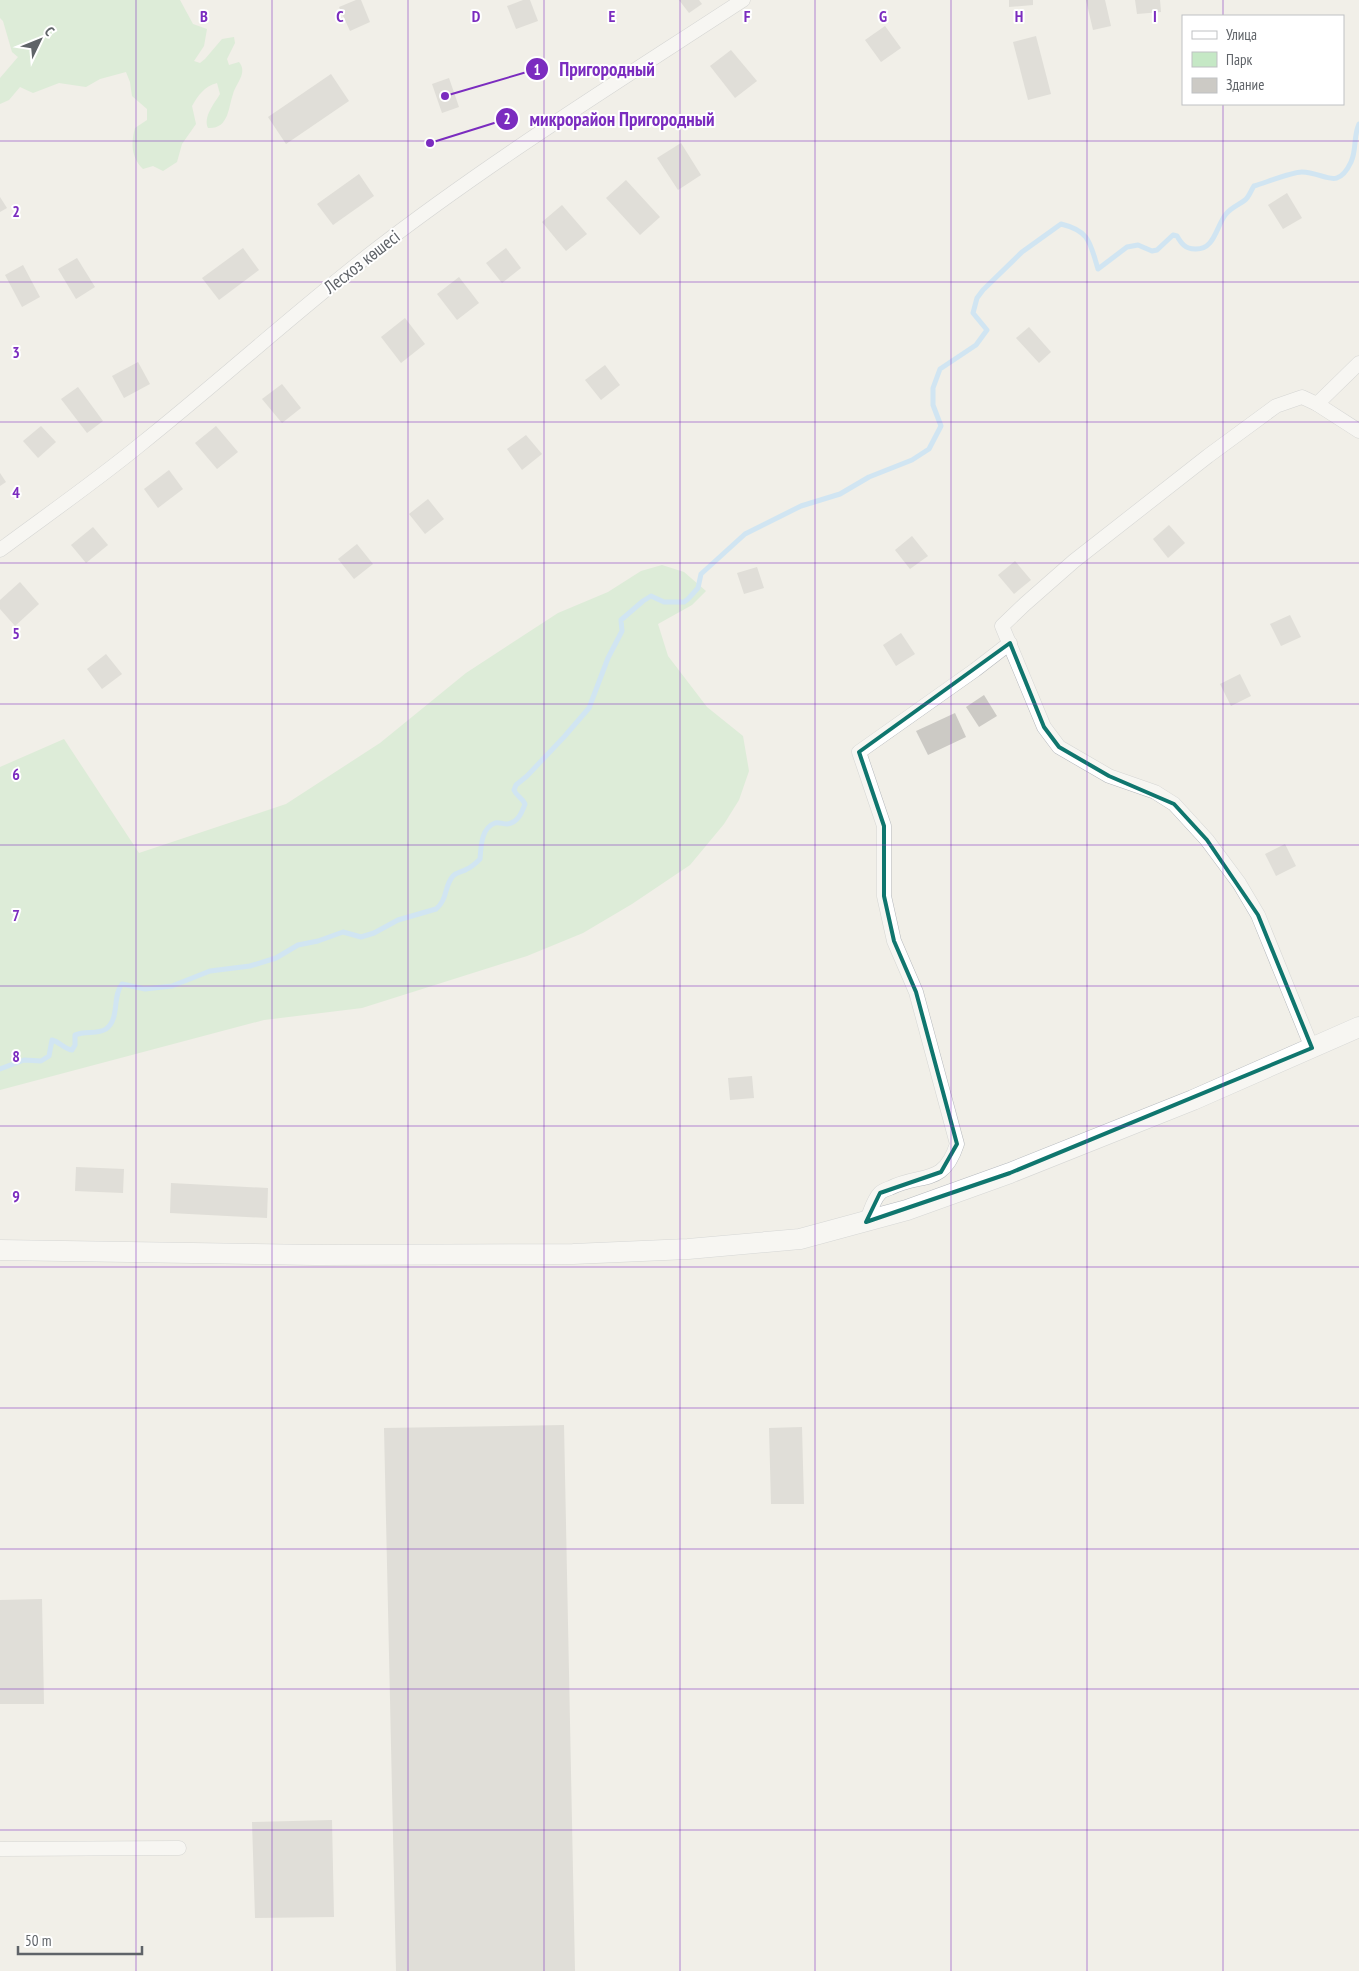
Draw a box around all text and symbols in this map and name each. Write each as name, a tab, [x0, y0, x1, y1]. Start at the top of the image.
text: B	[200, 6, 208, 26]
text: C	[336, 6, 344, 26]
text: D	[472, 6, 481, 26]
text: E	[609, 6, 616, 26]
text: F	[744, 6, 751, 26]
text: G	[879, 6, 887, 26]
text: H	[1015, 6, 1023, 26]
text: I	[1153, 6, 1157, 26]
north arrow	[15, 15, 65, 65]
legend	[1182, 15, 1344, 105]
text: С	[41, 23, 59, 40]
text: Улица	[1226, 25, 1257, 44]
text: Парк	[1226, 50, 1252, 69]
callout: Пригородный	[524, 52, 664, 86]
text: Пригородный	[559, 57, 655, 81]
text: 1	[533, 60, 541, 79]
text: Здание	[1226, 75, 1264, 94]
callout: микрорайон Пригородный	[495, 102, 725, 136]
text: микрорайон Пригородный	[530, 107, 714, 131]
text: 2	[503, 109, 511, 128]
text: 2	[12, 201, 20, 221]
street label: Лесхоз көшесі	[318, 225, 404, 299]
text: 3	[12, 342, 20, 362]
text: 4	[12, 482, 20, 502]
text: 5	[12, 623, 20, 643]
text: 6	[12, 764, 20, 784]
text: 7	[12, 905, 20, 925]
text: 8	[12, 1046, 20, 1066]
text: 9	[12, 1186, 20, 1206]
scale bar	[18, 1924, 141, 1956]
text: 50 m	[25, 1931, 51, 1950]

